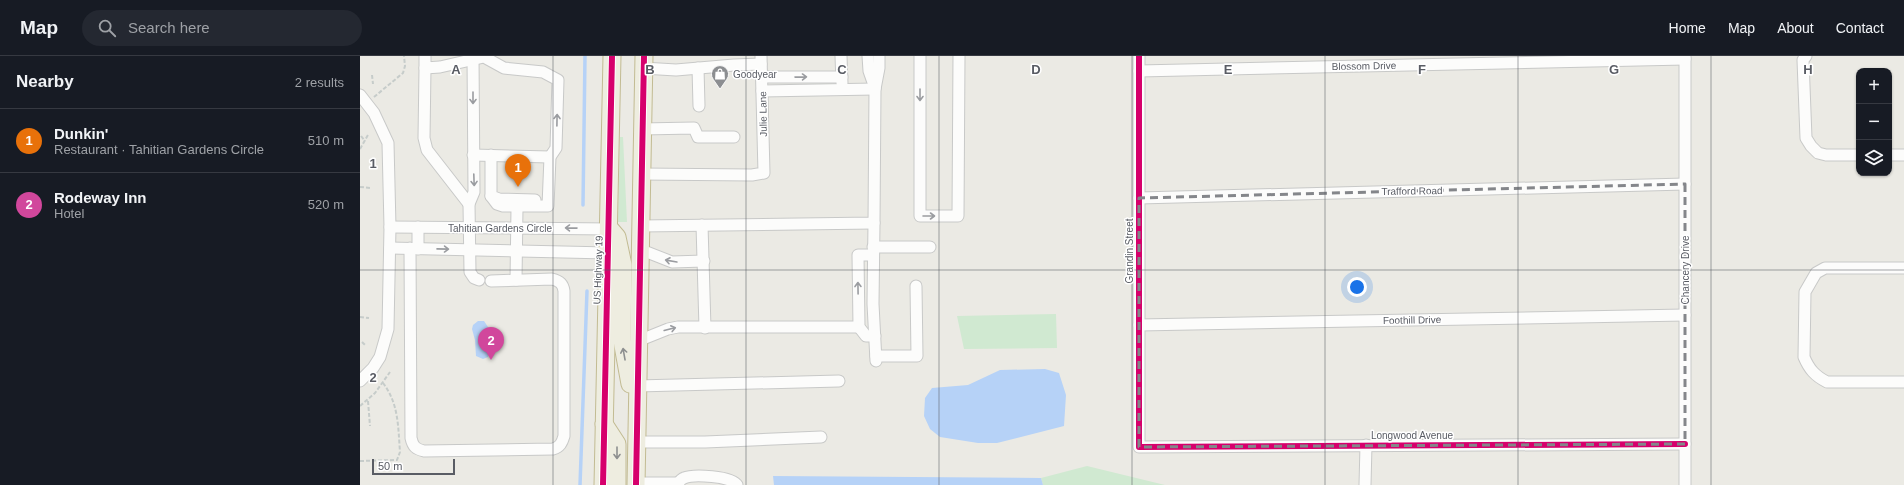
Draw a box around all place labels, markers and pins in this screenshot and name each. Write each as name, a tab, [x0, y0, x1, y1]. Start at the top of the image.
shop icon: Goodyear	[710, 64, 730, 89]
place label: Goodyear	[733, 69, 778, 80]
pin: 1	[505, 154, 531, 187]
pin: 2	[478, 327, 504, 360]

